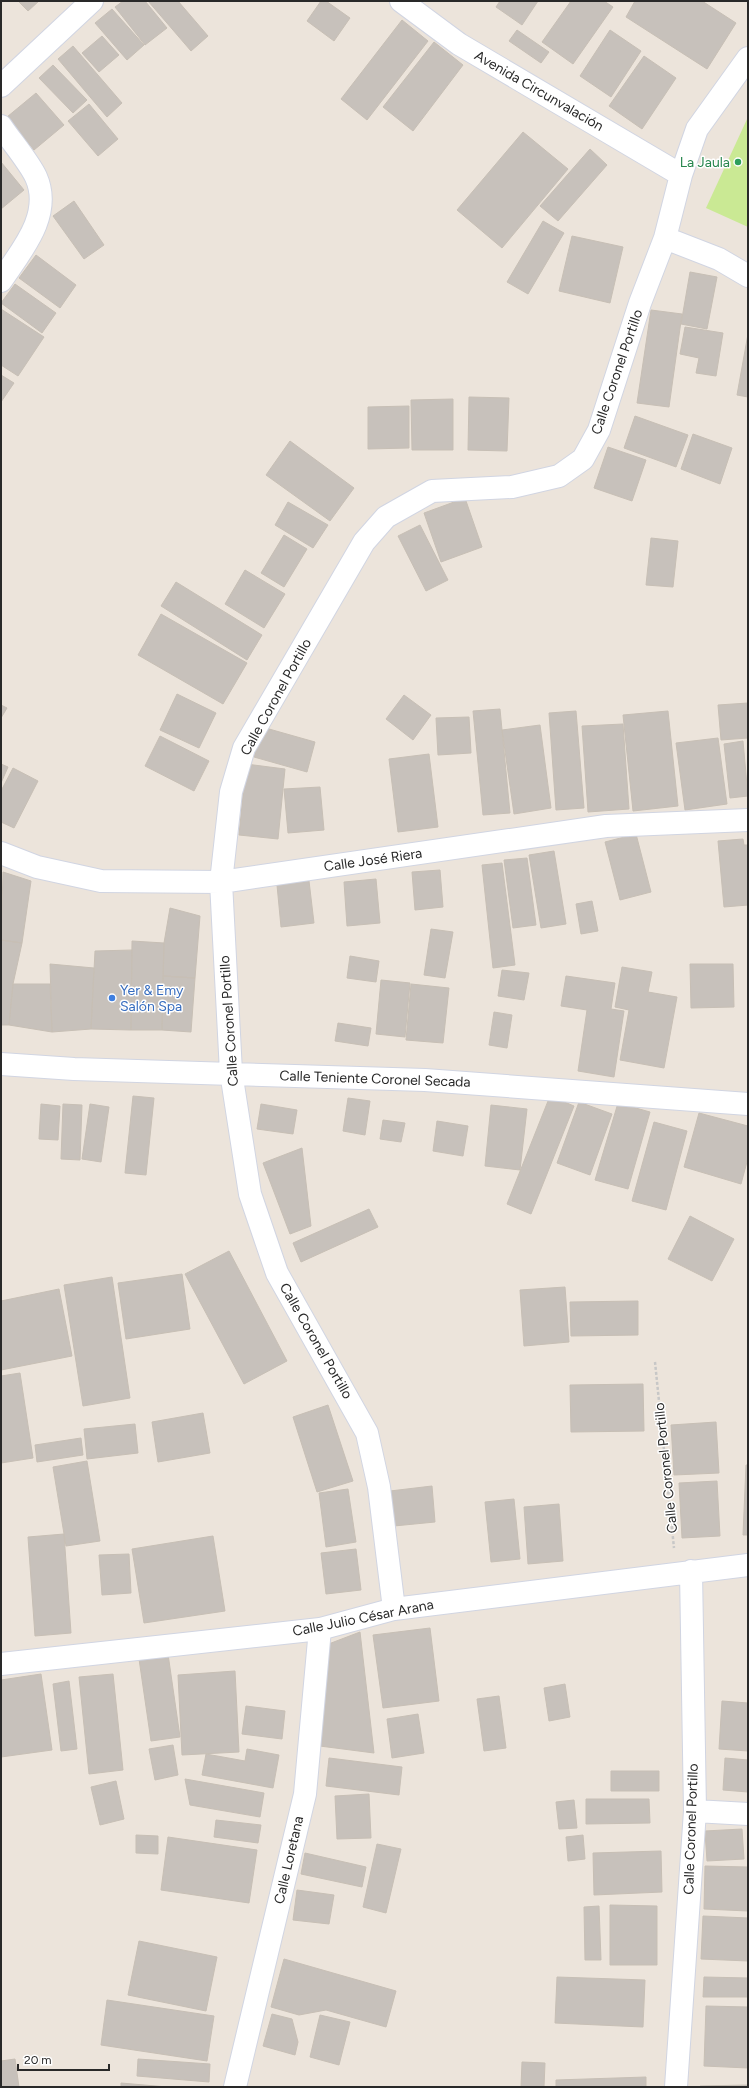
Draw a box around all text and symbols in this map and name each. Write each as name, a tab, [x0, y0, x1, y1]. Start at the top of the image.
street label: Avenida Circunvalación	[471, 47, 607, 135]
place label: La Jaula	[680, 154, 730, 171]
marker: La Jaula	[733, 157, 743, 167]
street label: Calle Coronel Portillo	[588, 307, 646, 437]
street label: Calle Coronel Portillo	[237, 636, 315, 758]
street label: Calle José Riera	[323, 845, 423, 875]
street label: Calle Coronel Portillo	[216, 955, 242, 1087]
place label: Yer & Emy Salón Spa	[120, 982, 184, 1015]
marker: Yer & Emy Salón Spa	[107, 993, 117, 1003]
street label: Calle Teniente Coronel Secada	[279, 1067, 471, 1091]
street label: Calle Coronel Portillo	[276, 1280, 356, 1402]
street label: Calle Coronel Portillo	[651, 1402, 681, 1534]
street label: Calle Julio César Arana	[291, 1596, 435, 1640]
street label: Calle Coronel Portillo	[680, 1763, 702, 1895]
street label: Calle Loretana	[271, 1814, 307, 1906]
scale bar	[18, 2046, 109, 2072]
text: 20 m	[24, 2053, 52, 2067]

